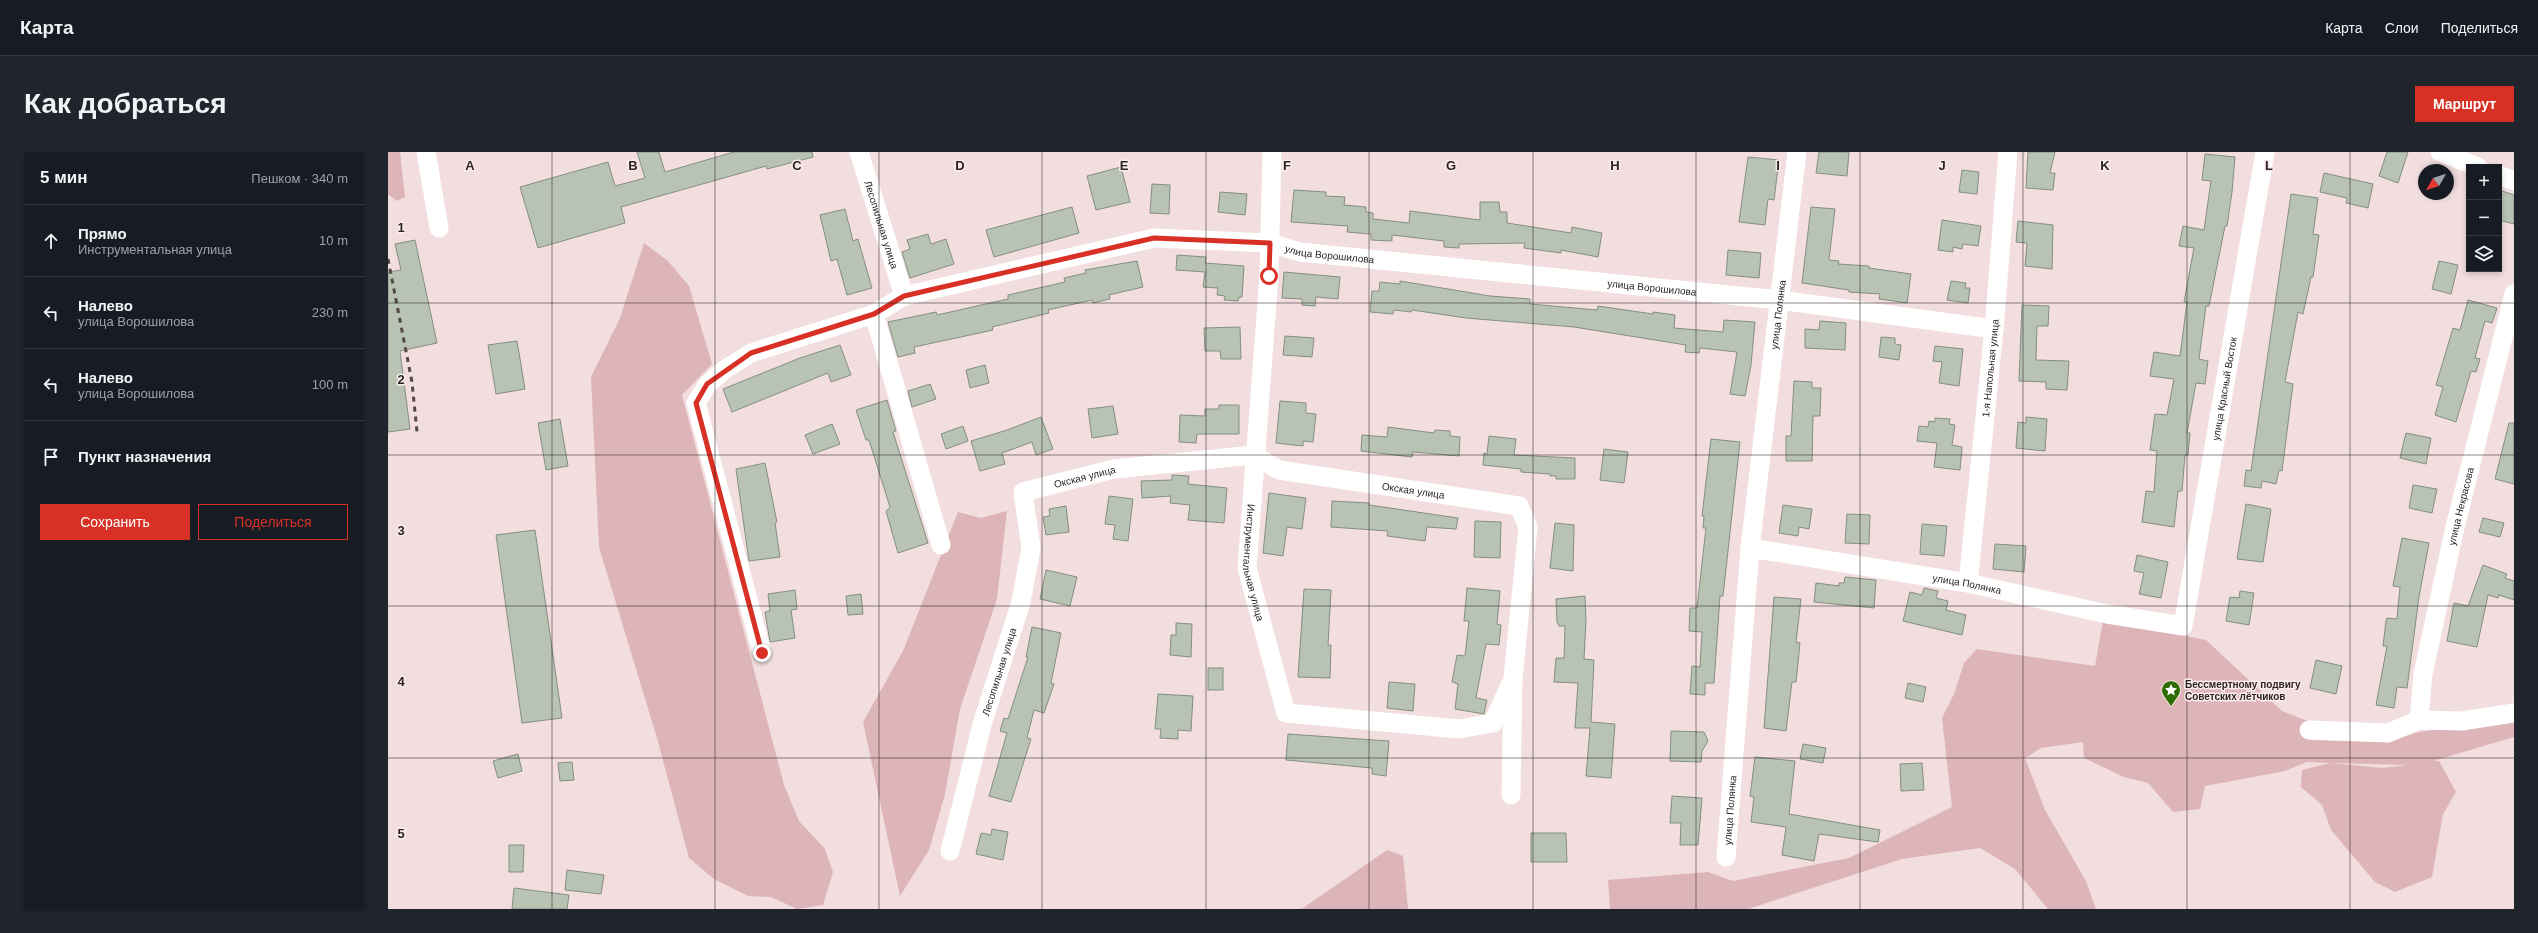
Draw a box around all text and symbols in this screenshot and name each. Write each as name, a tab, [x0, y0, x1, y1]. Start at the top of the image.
text: Карта	[20, 17, 74, 38]
text: Карта	[2325, 20, 2363, 36]
text: Слои	[2385, 20, 2419, 36]
text: Поделиться	[2441, 20, 2518, 36]
button: Маршрут	[2415, 86, 2514, 122]
text: Как добраться	[24, 88, 226, 119]
text: A	[465, 158, 475, 173]
text: B	[628, 158, 638, 173]
text: C	[792, 158, 802, 173]
text: D	[955, 158, 965, 173]
text: E	[1120, 158, 1129, 173]
text: F	[1283, 158, 1291, 173]
text: G	[1446, 158, 1456, 173]
text: H	[1610, 158, 1620, 173]
text: I	[1776, 158, 1780, 173]
text: J	[1938, 158, 1946, 173]
text: K	[2100, 158, 2110, 173]
text: L	[2265, 158, 2273, 173]
north arrow	[2418, 164, 2454, 200]
map controls	[2466, 164, 2502, 272]
button: +	[2466, 164, 2502, 200]
text: 5 мин	[40, 168, 87, 187]
text: Пешком · 340 m	[251, 171, 348, 186]
street label: Лесопильная улица	[862, 179, 900, 271]
button: −	[2466, 200, 2502, 236]
text: 1	[397, 220, 405, 235]
text: Прямо	[78, 225, 127, 242]
icon: ahead	[40, 230, 62, 252]
text: 10 m	[319, 233, 348, 248]
button: layers	[2466, 236, 2502, 272]
text: Инструментальная улица	[78, 242, 232, 257]
street label: улица Ворошилова	[1284, 243, 1375, 265]
route start	[1260, 267, 1278, 285]
street label: улица Ворошилова	[1607, 278, 1697, 298]
street label: улица Полянка	[1769, 279, 1788, 350]
text: Налево	[78, 297, 133, 314]
icon: left	[40, 302, 62, 324]
text: 230 m	[312, 305, 348, 320]
text: улица Ворошилова	[78, 314, 194, 329]
street label: 1-я Напольная улица	[1980, 318, 2001, 418]
street label: улица Красный Восток	[2210, 335, 2239, 441]
text: Налево	[78, 369, 133, 386]
text: 2	[397, 372, 405, 387]
icon: left	[40, 374, 62, 396]
text: 100 m	[312, 377, 348, 392]
text: улица Ворошилова	[78, 386, 194, 401]
icon: arrive	[40, 446, 62, 468]
text: Пункт назначения	[78, 448, 211, 465]
street label: Окская улица	[1053, 464, 1117, 490]
street label: улица Некрасова	[2446, 466, 2476, 546]
street label: Окская улица	[1381, 481, 1446, 501]
button: Сохранить	[40, 504, 190, 540]
button: Поделиться	[198, 504, 348, 540]
street label: Инструментальная улица	[1241, 504, 1266, 623]
text: 3	[397, 523, 405, 538]
street label: улица Полянка	[1932, 572, 2003, 596]
street label: Лесопильная улица	[980, 626, 1019, 717]
route end	[753, 644, 771, 662]
text: 4	[397, 674, 405, 689]
place icon: Бессмертному подвигу Советских лётчиков	[2160, 679, 2182, 707]
place label: Бессмертному подвигу Советских лётчиков	[2185, 679, 2301, 702]
street label: улица Полянка	[1722, 775, 1738, 845]
text: 5	[397, 826, 405, 841]

